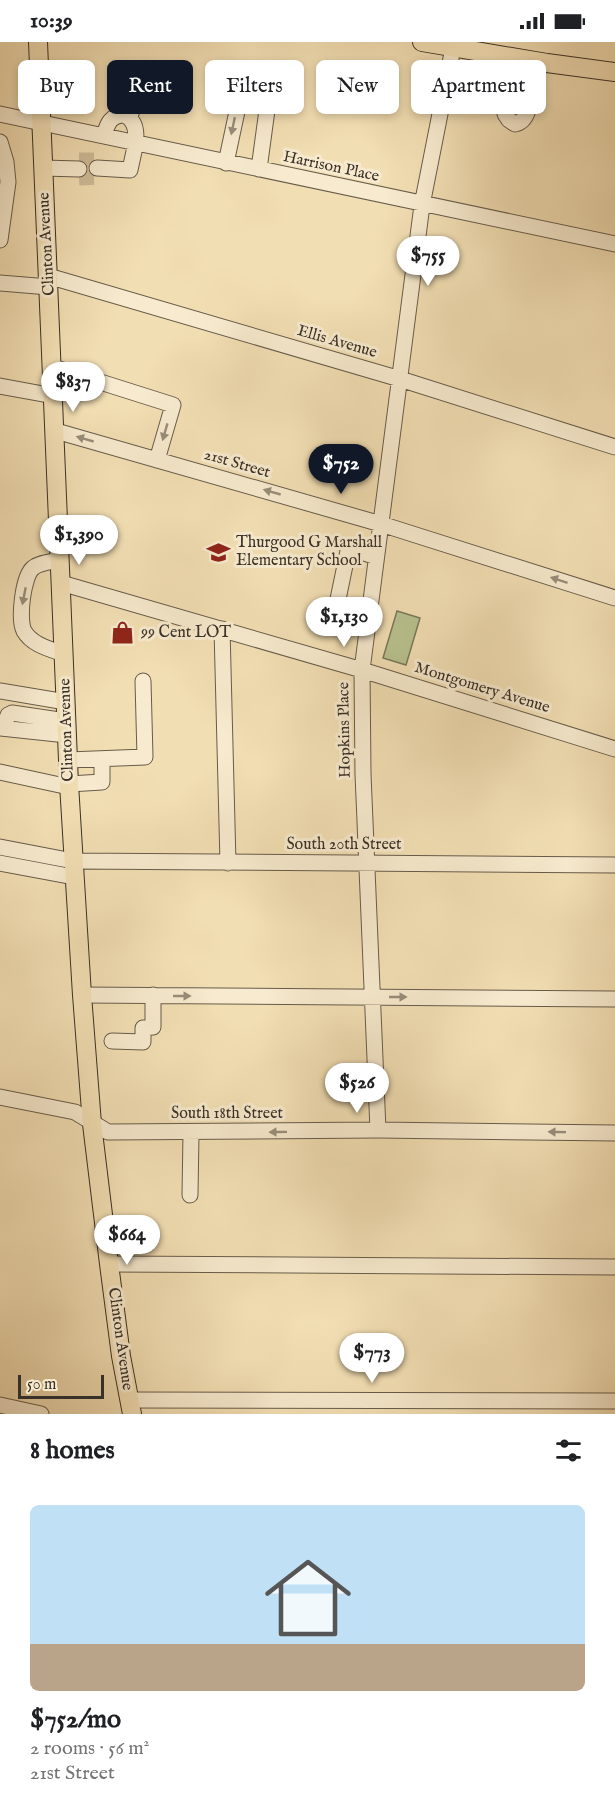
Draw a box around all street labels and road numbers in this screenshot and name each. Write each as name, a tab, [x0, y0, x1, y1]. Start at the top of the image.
street label: Harrison Place	[281, 147, 381, 187]
street label: Clinton Avenue	[34, 192, 60, 296]
street label: Ellis Avenue	[295, 321, 379, 363]
street label: 21st Street	[202, 445, 273, 483]
street label: Montgomery Avenue	[412, 658, 552, 718]
street label: Clinton Avenue	[55, 678, 79, 782]
street label: Hopkins Place	[334, 682, 356, 778]
street label: South 20th Street	[286, 835, 402, 855]
street label: South 18th Street	[171, 1104, 284, 1124]
street label: Clinton Avenue	[103, 1286, 137, 1392]

